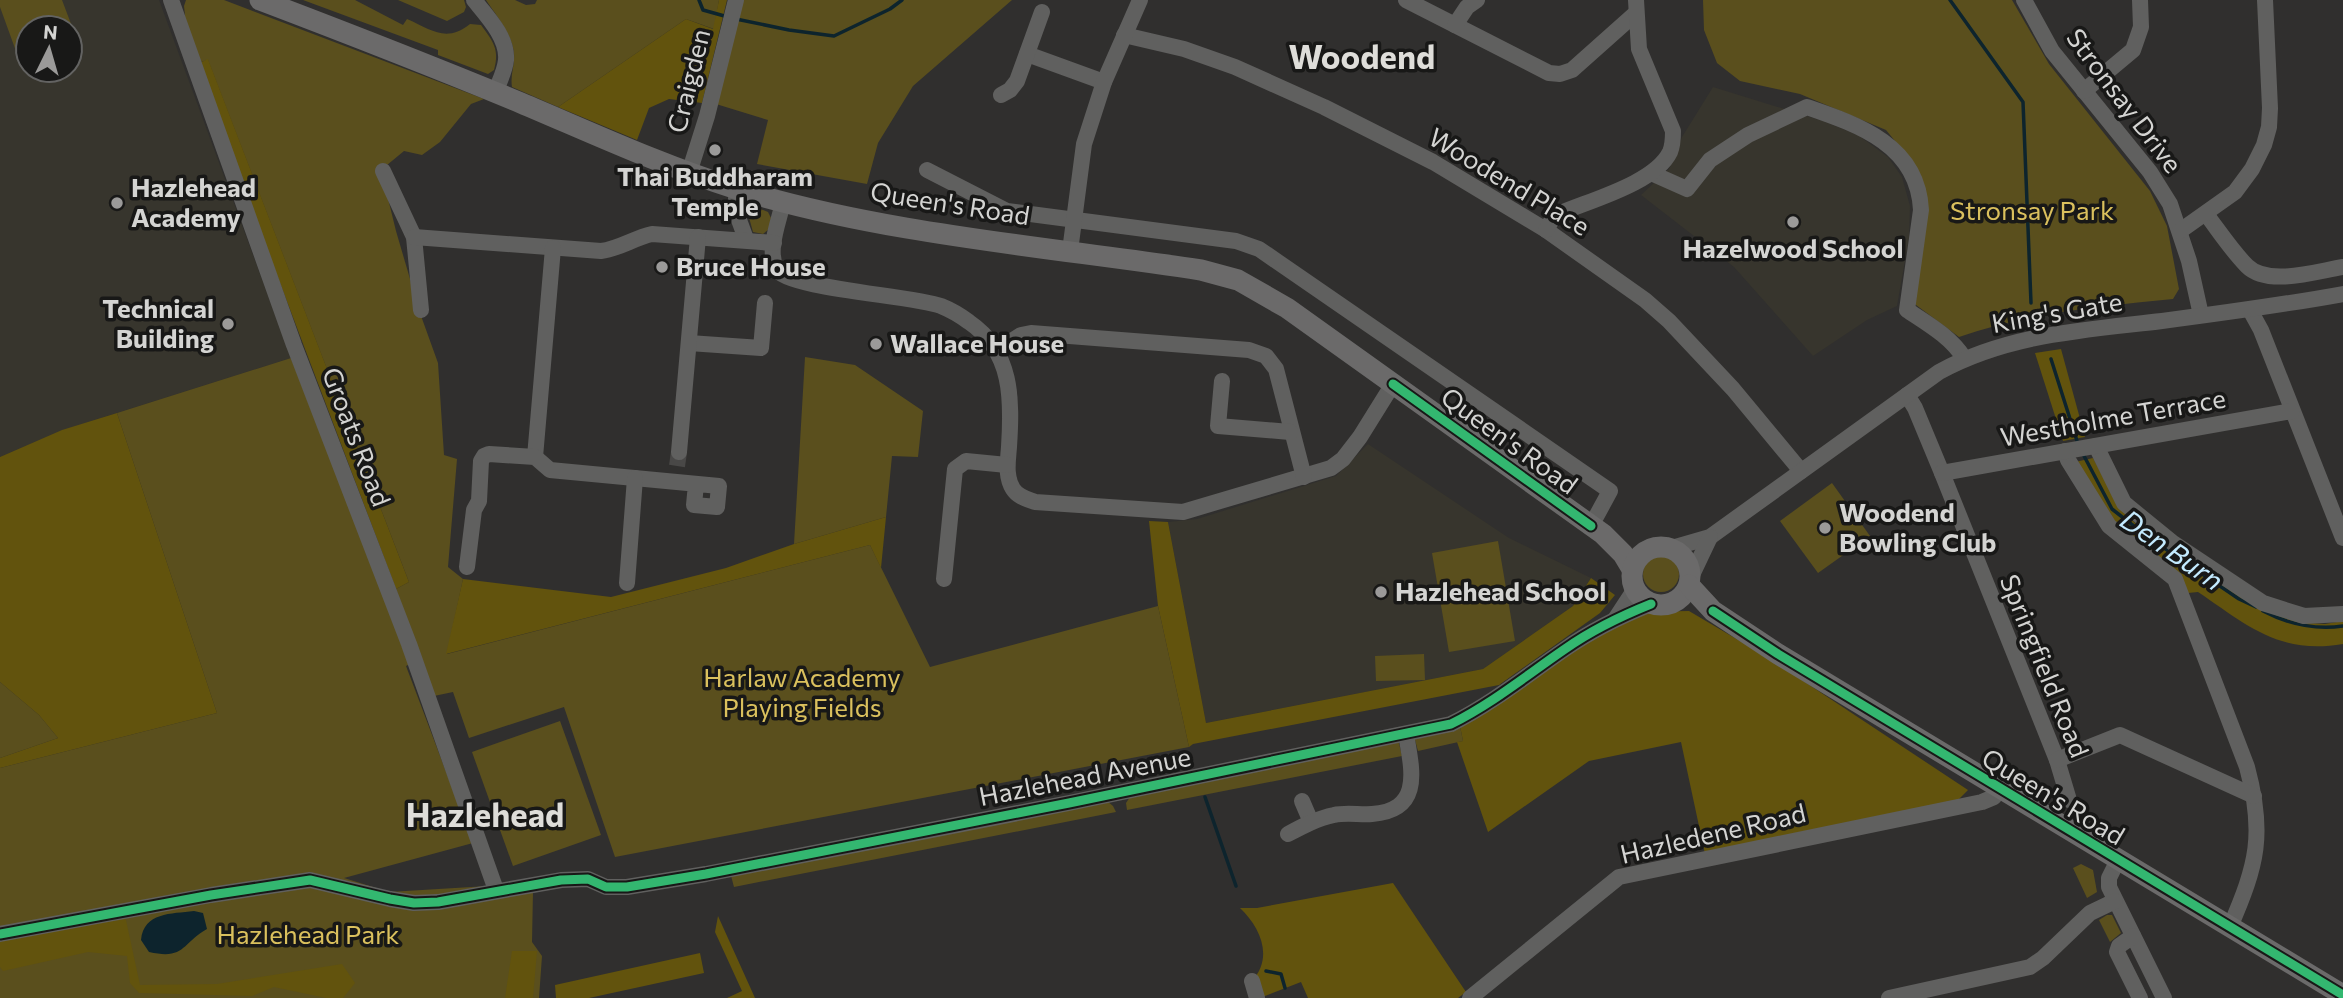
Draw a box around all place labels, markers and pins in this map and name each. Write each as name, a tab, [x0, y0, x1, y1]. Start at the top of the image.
marker: Thai Buddharam Temple	[707, 142, 723, 158]
place label: Thai Buddharam Temple	[617, 160, 813, 221]
place label: Hazlehead Academy	[131, 171, 256, 232]
marker: Hazlehead Academy	[109, 195, 125, 211]
marker: Hazelwood School	[1785, 214, 1801, 230]
place label: Hazelwood School	[1683, 232, 1904, 263]
place label: Bruce House	[676, 250, 826, 281]
marker: Bruce House	[654, 259, 670, 275]
place label: Technical Building	[102, 292, 214, 353]
marker: Technical Building	[220, 316, 236, 332]
place label: Wallace House	[890, 327, 1064, 358]
marker: Wallace House	[868, 336, 884, 352]
place label: Woodend Bowling Club	[1839, 496, 1997, 557]
marker: Woodend Bowling Club	[1817, 520, 1833, 536]
place label: Hazlehead School	[1395, 575, 1606, 606]
marker: Hazlehead School	[1373, 584, 1389, 600]

